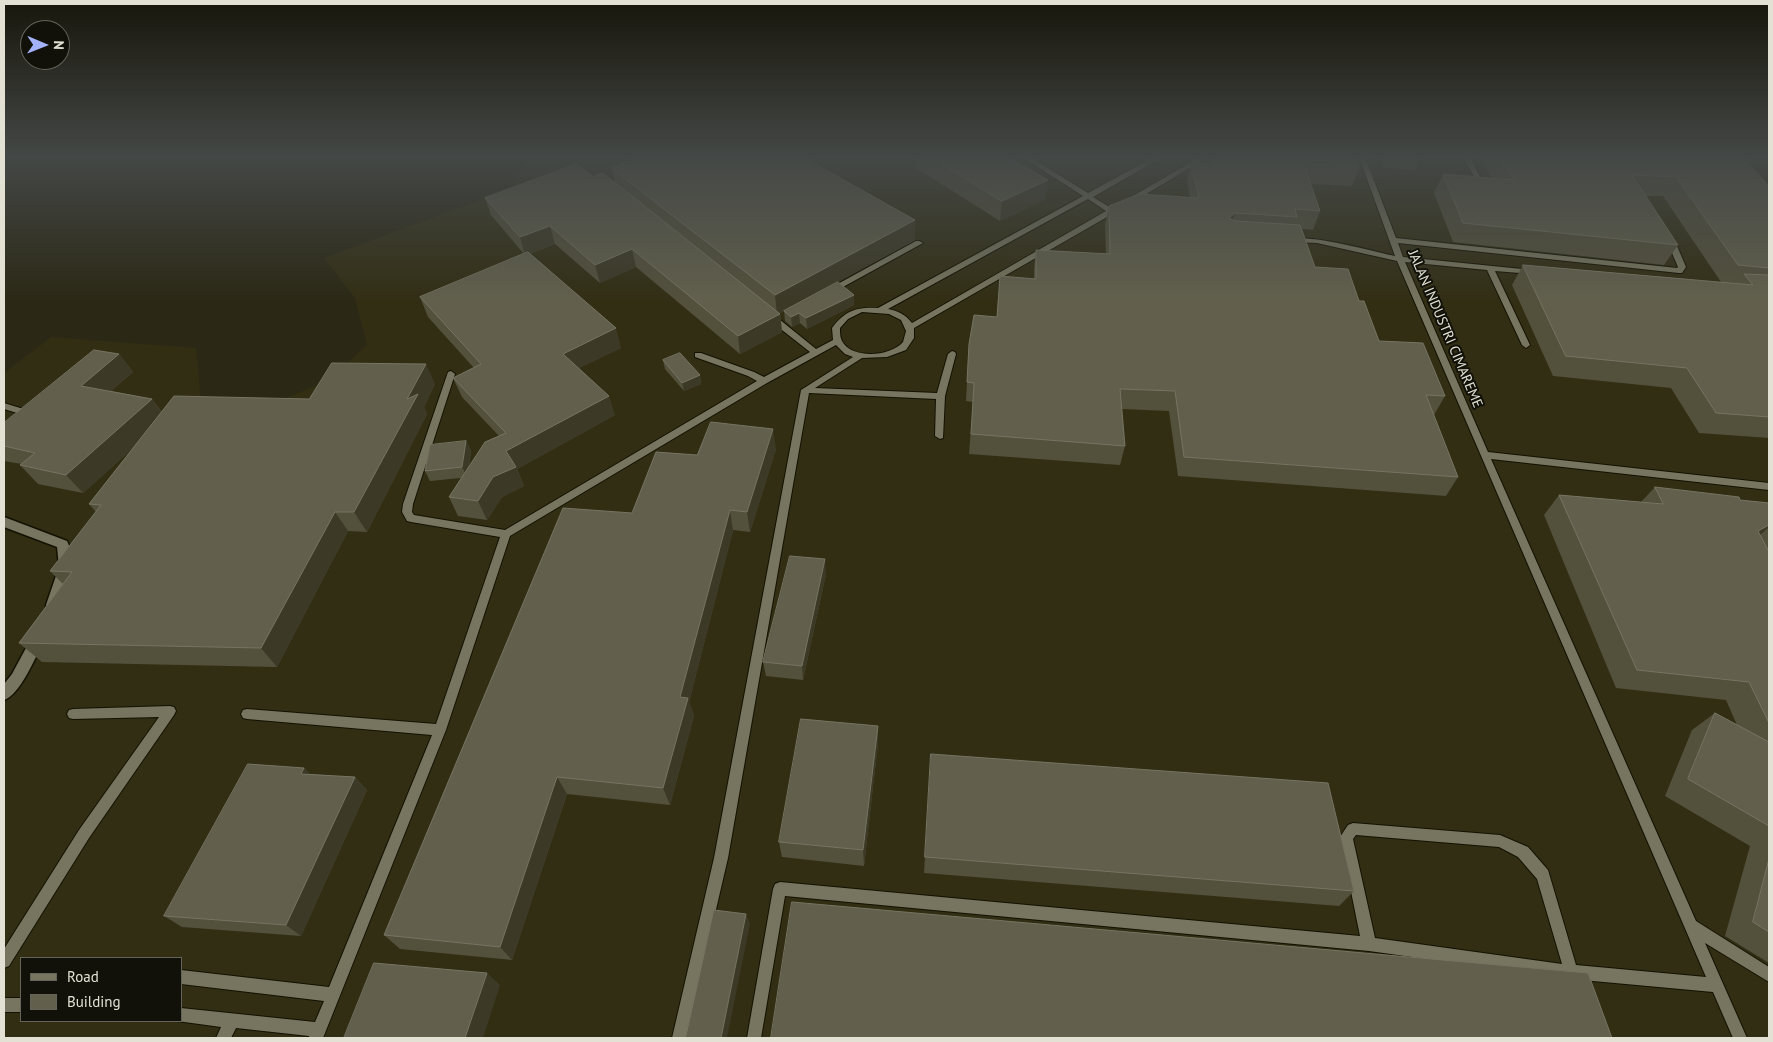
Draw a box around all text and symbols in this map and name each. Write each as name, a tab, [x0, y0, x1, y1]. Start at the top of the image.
north arrow	[20, 20, 70, 70]
text: N	[50, 40, 68, 50]
street label: JALAN INDUSTRI CIMAREME	[1404, 248, 1486, 410]
legend	[20, 957, 182, 1022]
text: Road	[67, 967, 99, 986]
text: Building	[67, 992, 121, 1011]

